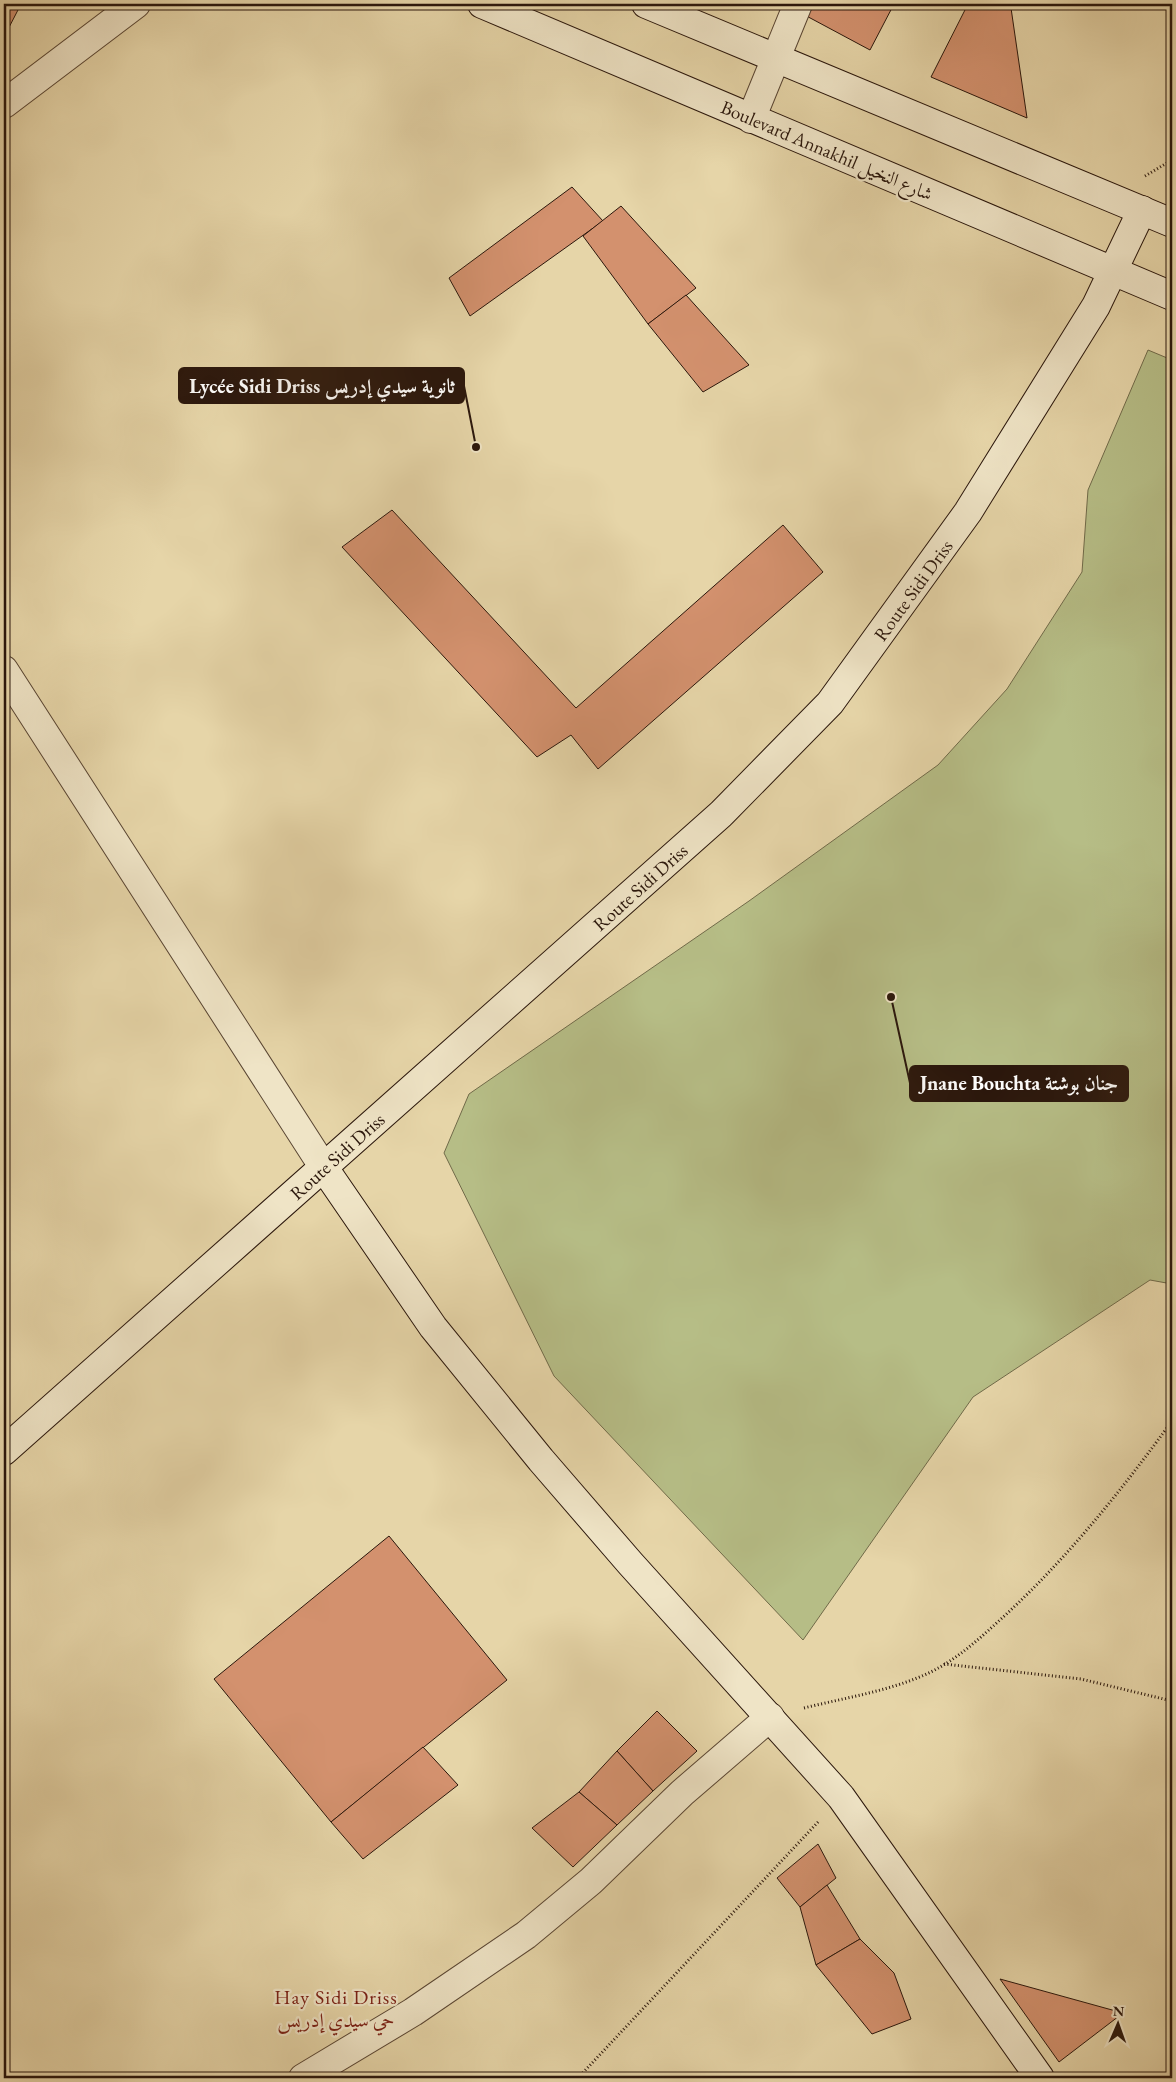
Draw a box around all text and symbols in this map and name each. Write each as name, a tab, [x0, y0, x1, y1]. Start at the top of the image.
street label: Boulevard Annakhil شارع النخيل	[716, 94, 937, 209]
callout: Lycée Sidi Driss ثانوية سيدي إدريس	[179, 368, 464, 403]
text: Lycée Sidi Driss ثانوية سيدي إدريس	[189, 373, 456, 403]
street label: Route Sidi Driss	[868, 535, 959, 646]
street label: Route Sidi Driss	[588, 838, 693, 937]
callout: Jnane Bouchta جنان بوشتة	[910, 1066, 1128, 1101]
text: Jnane Bouchta جنان بوشتة	[918, 1070, 1118, 1096]
street label: Route Sidi Driss	[285, 1107, 390, 1206]
district label: Hay Sidi Driss حي سيدي إدريس	[274, 1984, 398, 2036]
north arrow	[1094, 2000, 1144, 2050]
text: N	[1112, 2002, 1125, 2020]

